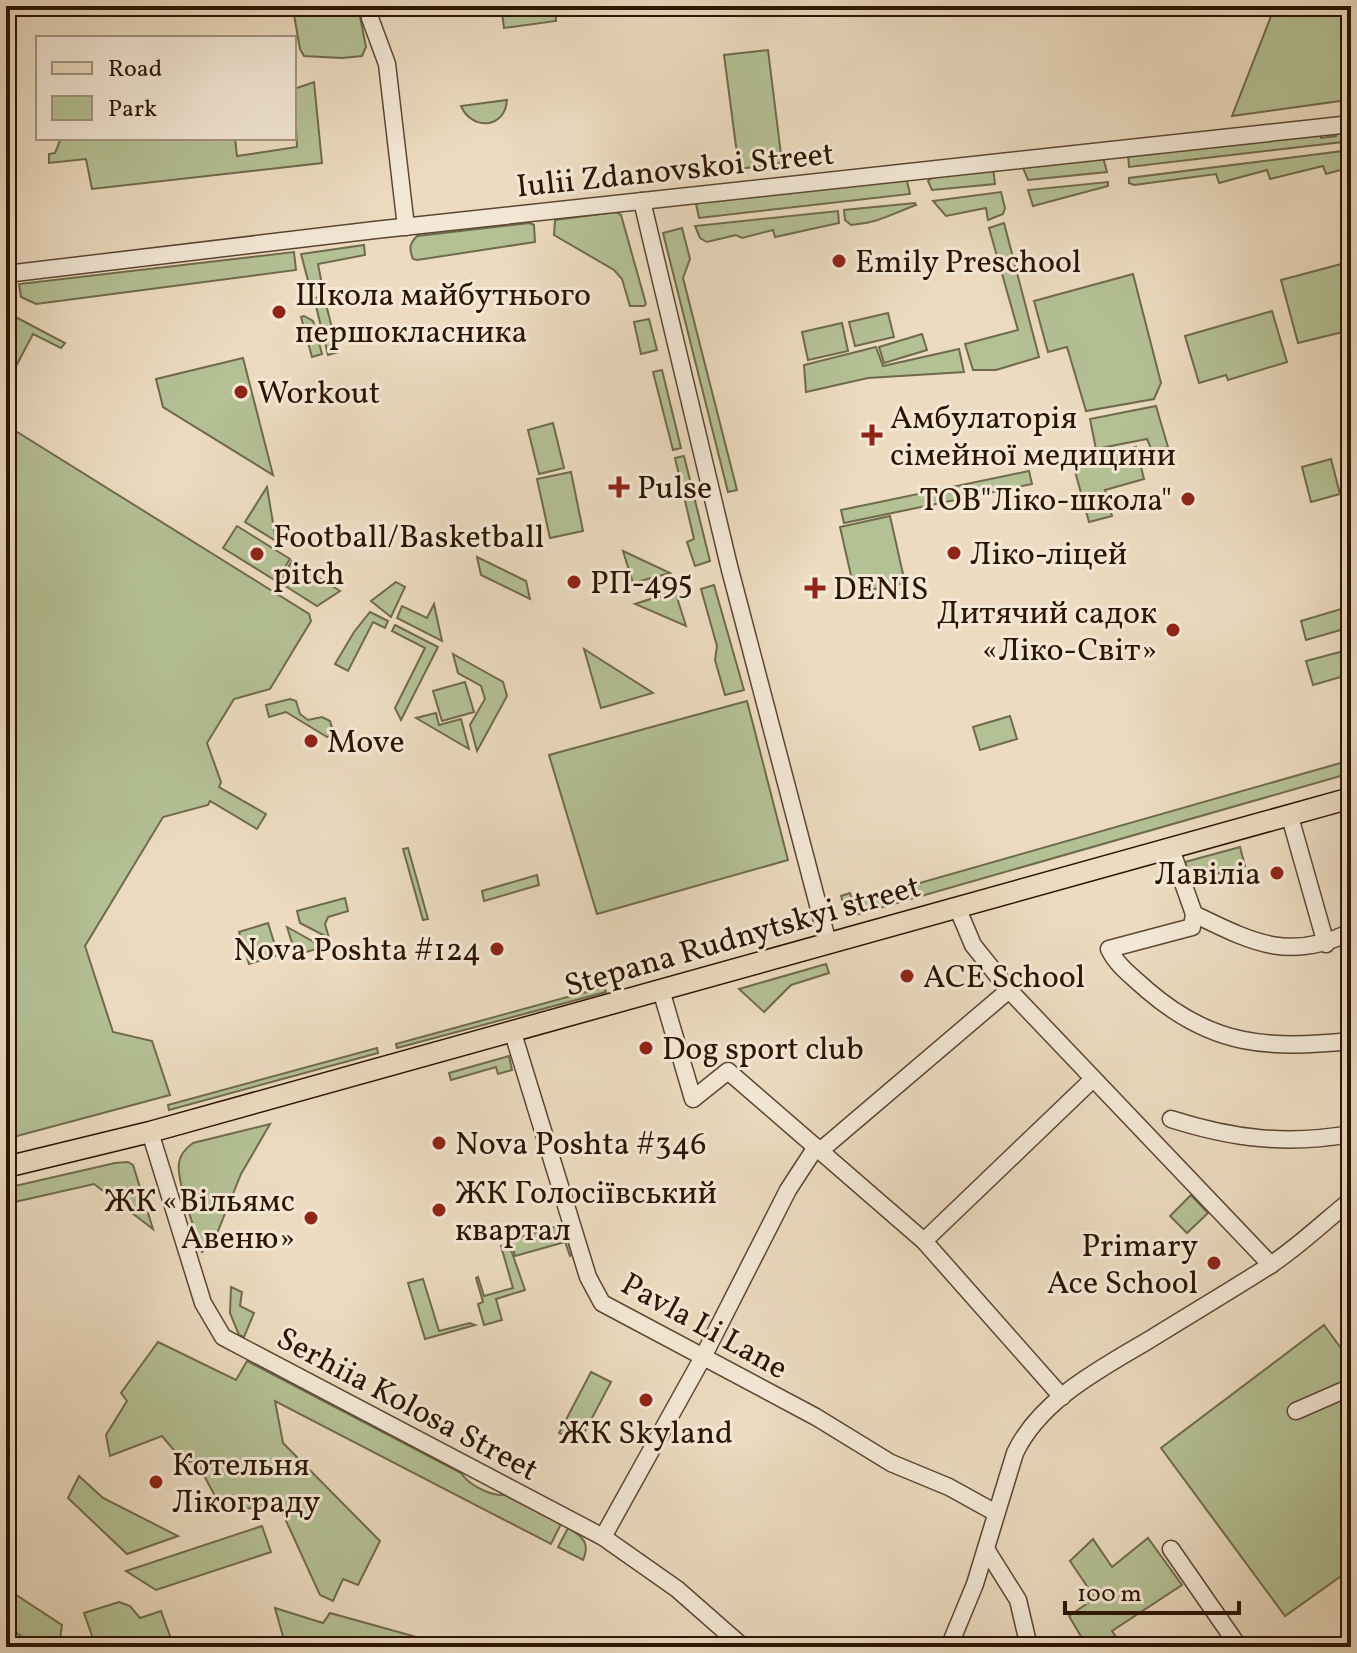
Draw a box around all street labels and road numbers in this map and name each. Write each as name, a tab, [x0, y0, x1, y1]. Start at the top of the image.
street label: Iulii Zdanovskoi Street	[514, 133, 836, 211]
street label: Stepana Rudnytskyi street	[560, 866, 926, 1010]
street label: Pavla Li Lane	[612, 1264, 795, 1392]
street label: Serhiia Kolosa Street	[268, 1318, 545, 1493]

